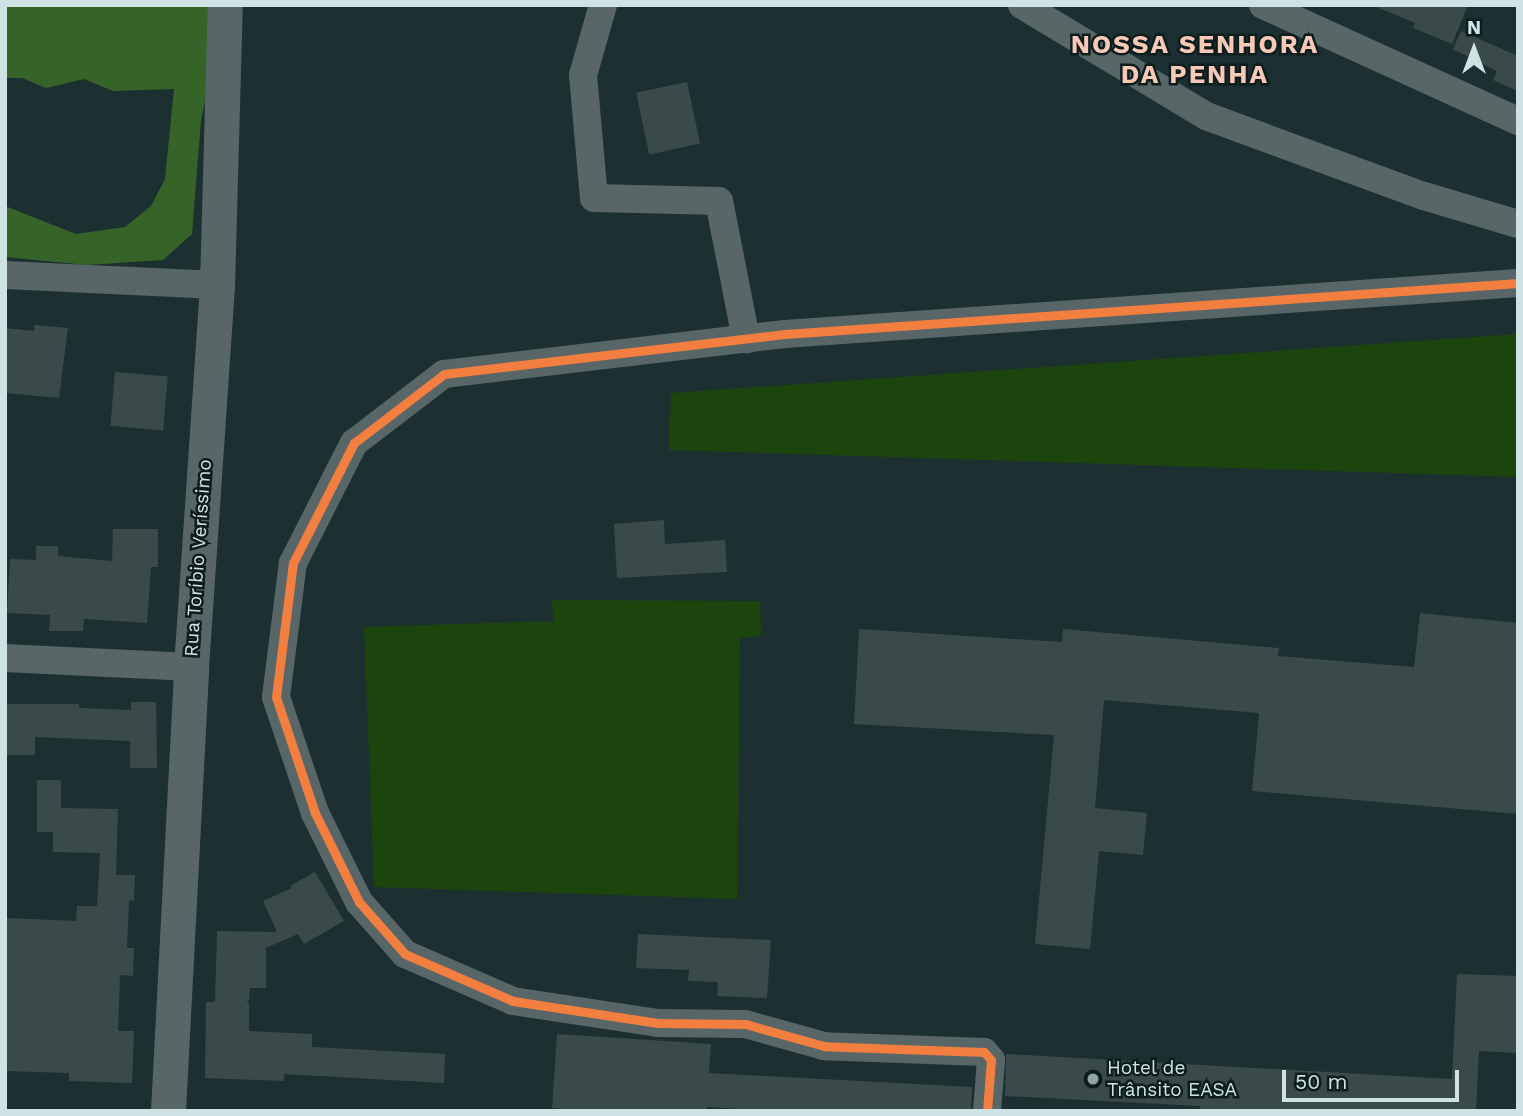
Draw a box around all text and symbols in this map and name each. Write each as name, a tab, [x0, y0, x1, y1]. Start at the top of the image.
north arrow	[1439, 14, 1509, 84]
text: N	[1467, 16, 1481, 39]
district label: NOSSA SENHORA DA PENHA	[1072, 29, 1318, 90]
street label: Rua Toríbio Veríssimo	[180, 458, 216, 658]
scale bar	[1285, 1056, 1462, 1100]
place label: Hotel de Trânsito EASA	[1107, 1057, 1237, 1101]
text: 50 m	[1295, 1069, 1347, 1094]
marker: Hotel de Trânsito EASA	[1085, 1071, 1101, 1087]

